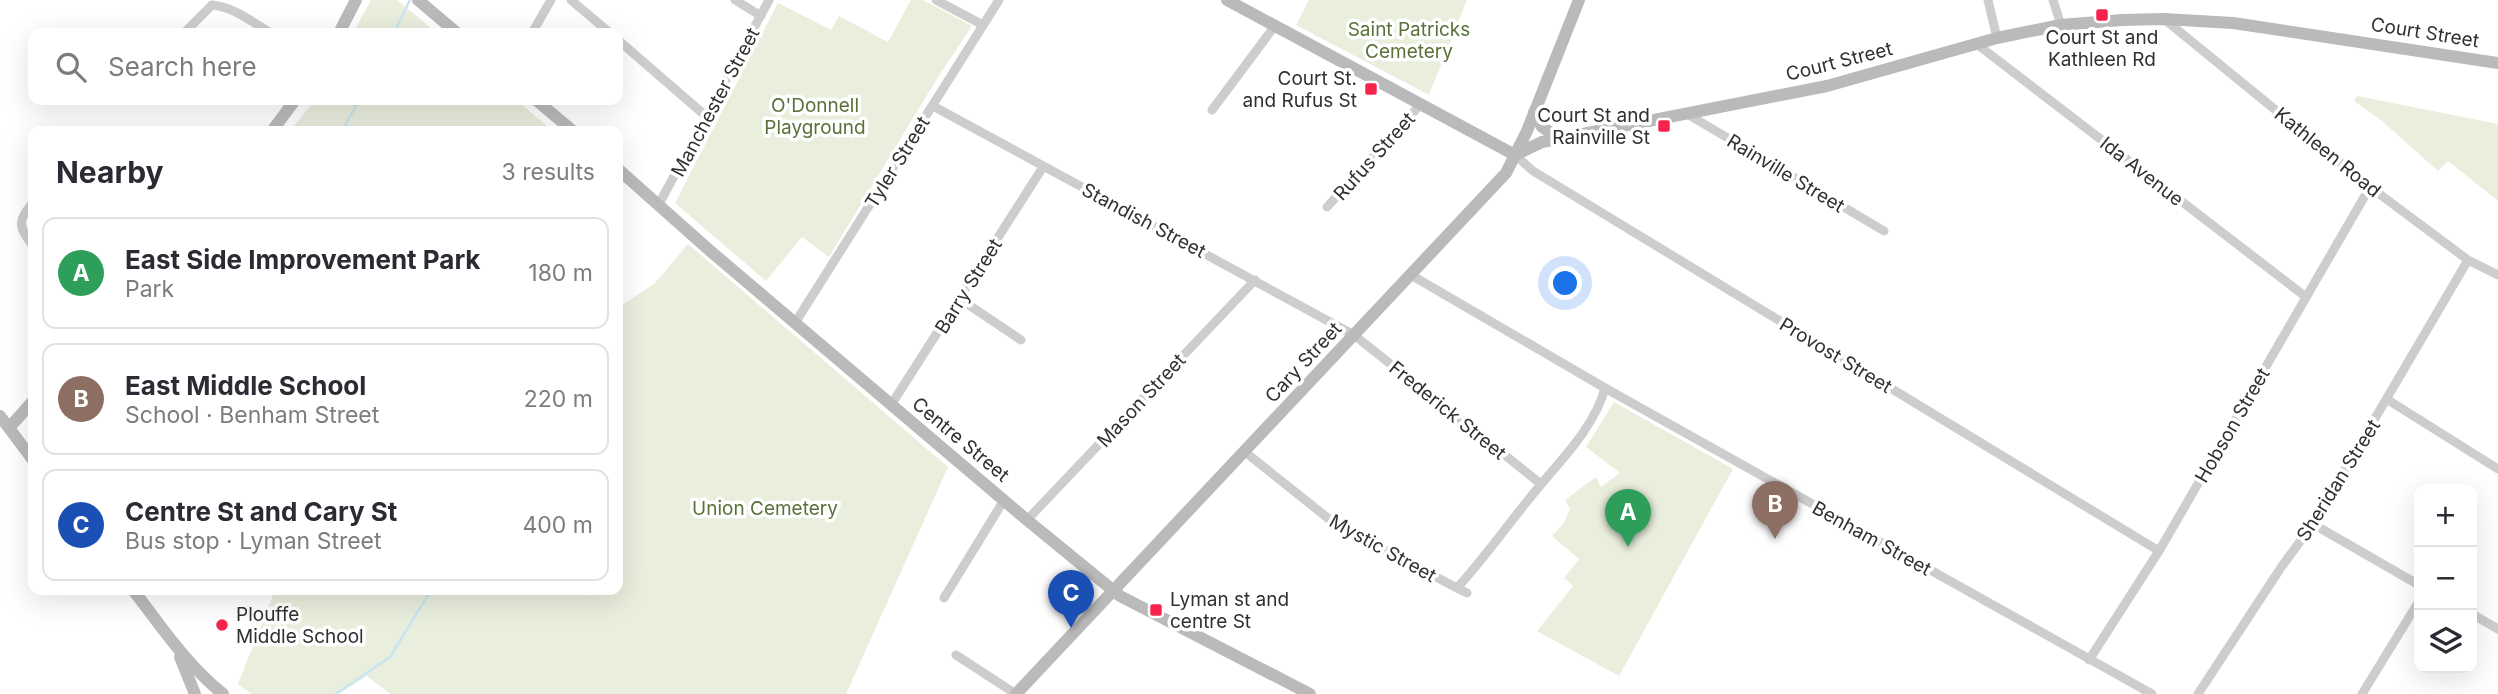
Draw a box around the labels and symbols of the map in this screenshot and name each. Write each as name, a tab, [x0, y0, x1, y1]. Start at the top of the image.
marker: Court St and Kathleen Rd	[2094, 7, 2110, 23]
street label: Court Street	[2369, 13, 2481, 52]
park label: Saint Patricks Cemetery	[1348, 18, 1470, 63]
street label: Manchester Street	[666, 24, 764, 181]
place label: Court St and Kathleen Rd	[2046, 26, 2158, 71]
street label: Court Street	[1783, 37, 1895, 86]
place label: Court St. and Rufus St	[1243, 67, 1357, 112]
marker: Court St. and Rufus St	[1363, 81, 1379, 97]
park label: O'Donnell Playground	[764, 94, 866, 139]
street label: Kathleen Road	[2270, 103, 2385, 202]
place label: Court St and Rainville St	[1537, 104, 1650, 149]
street label: Rufus Street	[1329, 107, 1420, 205]
street label: Tyler Street	[860, 112, 935, 212]
marker: Court St and Rainville St	[1656, 118, 1672, 134]
street label: Rainville Street	[1723, 129, 1849, 218]
street label: Ida Avenue	[2095, 132, 2188, 211]
street label: Standish Street	[1078, 178, 1210, 263]
street label: Barry Street	[930, 235, 1007, 338]
your location	[1548, 266, 1582, 300]
street label: Provost Street	[1775, 313, 1896, 398]
street label: Cary Street	[1260, 317, 1346, 407]
street label: Mason Street	[1092, 349, 1191, 452]
street label: Frederick Street	[1385, 356, 1511, 465]
street label: Hobson Street	[2190, 364, 2275, 487]
street label: Centre Street	[908, 392, 1014, 487]
street label: Sheridan Street	[2292, 415, 2385, 545]
pin: B	[1752, 481, 1798, 539]
pin: A	[1605, 489, 1651, 547]
street label: Benham Street	[1808, 496, 1935, 581]
park label: Union Cemetery	[692, 497, 838, 520]
street label: Mystic Street	[1325, 510, 1440, 587]
pin: C	[1048, 570, 1094, 628]
place label: Lyman st and centre St	[1170, 588, 1289, 633]
marker: Lyman st and centre St	[1148, 602, 1164, 618]
place label: Plouffe Middle School	[236, 603, 364, 648]
marker: Plouffe Middle School	[214, 617, 230, 633]

